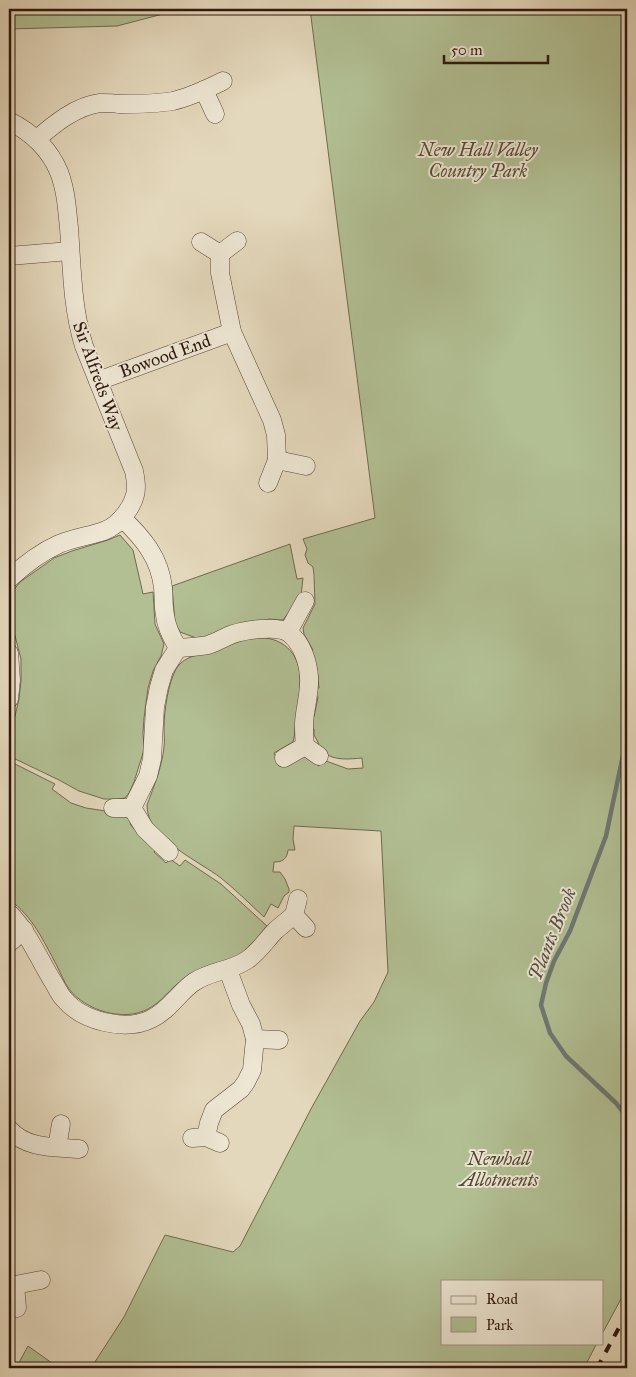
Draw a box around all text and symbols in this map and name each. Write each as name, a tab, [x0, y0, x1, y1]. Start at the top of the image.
scale bar	[444, 32, 547, 64]
text: 50 m	[451, 41, 483, 59]
park label: New Hall Valley Country Park	[417, 139, 539, 182]
street label: Sir Alfreds Way	[68, 318, 128, 434]
street label: Bowood End	[116, 329, 214, 383]
water label: Plants Brook	[523, 884, 581, 984]
park label: Newhall Allotments	[458, 1148, 539, 1191]
legend	[441, 1280, 604, 1344]
text: Road	[486, 1290, 518, 1308]
text: Park	[486, 1316, 513, 1334]

